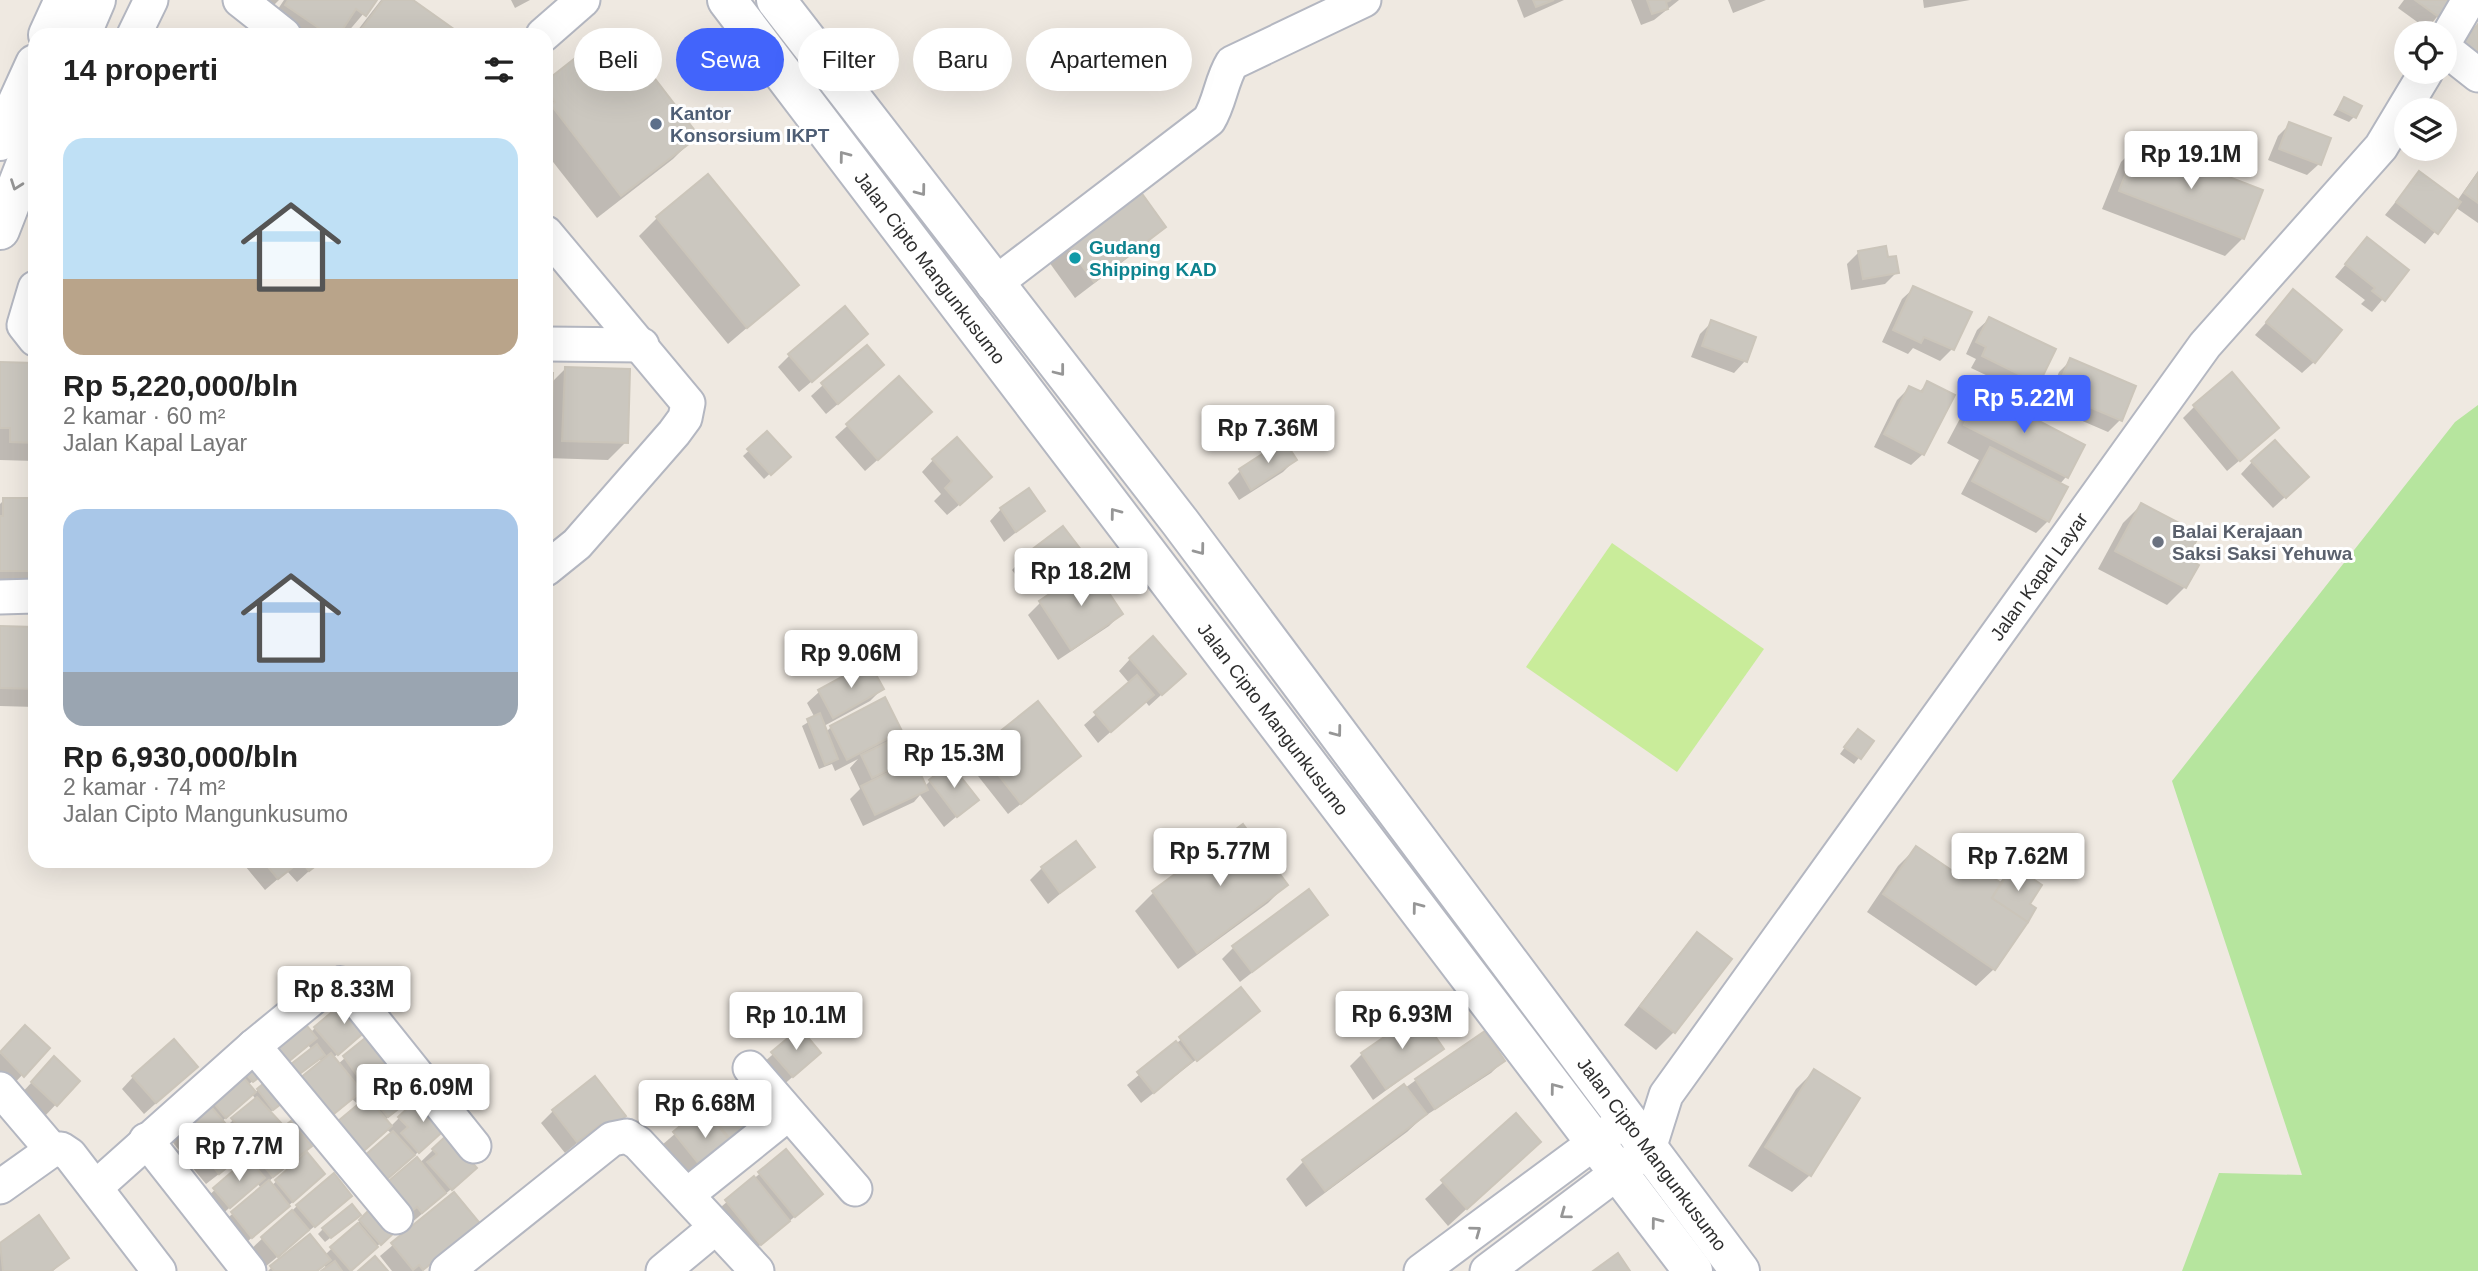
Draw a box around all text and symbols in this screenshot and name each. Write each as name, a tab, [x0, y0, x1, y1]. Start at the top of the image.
map controls	[2394, 21, 2457, 161]
button: locate	[2394, 21, 2457, 84]
chip: Beli	[574, 28, 662, 91]
chip: Sewa	[676, 28, 784, 91]
chip: Filter	[798, 28, 899, 91]
chip: Baru	[913, 28, 1012, 91]
chip: Apartemen	[1026, 28, 1192, 91]
icon: filters	[480, 51, 518, 89]
text: 14 properti	[63, 53, 218, 86]
button: layers	[2394, 98, 2457, 161]
place label: Kantor Konsorsium IKPT	[670, 103, 830, 146]
marker: Kantor Konsorsium IKPT	[648, 116, 664, 132]
pin: Rp 19.1M	[2119, 132, 2263, 191]
text: Rp 19.1M	[2141, 141, 2241, 167]
one-way arrow	[840, 151, 853, 163]
street label: Jalan Cipto Mangunkusumo	[850, 168, 1010, 368]
one-way arrow	[10, 178, 24, 190]
one-way arrow	[913, 183, 926, 195]
icon: home	[228, 184, 354, 310]
place label: Gudang Shipping KAD	[1089, 237, 1217, 280]
marker: Gudang Shipping KAD	[1067, 250, 1083, 266]
one-way arrow	[1052, 363, 1065, 375]
text: Rp 5,220,000/bln	[63, 369, 298, 402]
pin: Rp 5.22M	[1952, 376, 2096, 435]
text: Rp 5.22M	[1974, 385, 2074, 411]
text: 2 kamar · 60 m²	[63, 403, 225, 429]
pin: Rp 7.36M	[1196, 406, 1340, 465]
text: Rp 7.36M	[1218, 415, 1318, 441]
text: Jalan Kapal Layar	[63, 430, 247, 456]
one-way arrow	[1111, 508, 1124, 520]
street label: Jalan Kapal Layar	[1986, 508, 2092, 645]
place label: Balai Kerajaan Saksi Saksi Yehuwa	[2172, 521, 2353, 564]
marker: Balai Kerajaan Saksi Saksi Yehuwa	[2150, 534, 2166, 550]
one-way arrow	[1192, 542, 1205, 555]
pin: Rp 18.2M	[1009, 548, 1153, 608]
icon: home	[228, 555, 354, 681]
text: Rp 18.2M	[1031, 558, 1131, 584]
street label: Jalan Cipto Mangunkusumo	[1193, 619, 1353, 819]
pin: Rp 9.06M	[779, 630, 923, 690]
text: Rp 9.06M	[801, 640, 901, 666]
one-way arrow	[1328, 724, 1341, 737]
pin: Rp 15.3M	[882, 730, 1026, 790]
text: Rp 6,930,000/bln	[63, 740, 298, 773]
text: Rp 15.3M	[904, 740, 1004, 766]
text: 2 kamar · 74 m²	[63, 774, 225, 800]
text: Jalan Cipto Mangunkusumo	[63, 801, 348, 827]
pin: Rp 5.77M	[1148, 828, 1292, 888]
pin: Rp 7.62M	[1946, 834, 2090, 893]
text: Rp 5.77M	[1170, 838, 1270, 864]
text: Rp 7.62M	[1968, 843, 2068, 869]
one-way arrow	[1413, 903, 1425, 915]
pin: Rp 8.33M	[272, 967, 416, 1026]
text: Rp 8.33M	[294, 976, 394, 1002]
pin: Rp 10.1M	[724, 992, 868, 1052]
pin: Rp 6.93M	[1330, 992, 1474, 1051]
text: Rp 6.93M	[1352, 1001, 1452, 1027]
text: Rp 10.1M	[746, 1002, 846, 1028]
street label: Jalan Cipto Mangunkusumo	[1573, 1053, 1731, 1255]
pin: Rp 6.09M	[351, 1064, 495, 1124]
text: Rp 6.09M	[373, 1074, 473, 1100]
pin: Rp 6.68M	[633, 1080, 777, 1140]
one-way arrow	[1551, 1083, 1564, 1096]
text: Rp 6.68M	[655, 1090, 755, 1116]
pin: Rp 7.7M	[174, 1124, 304, 1183]
text: Rp 7.7M	[195, 1133, 283, 1159]
one-way arrow	[1560, 1206, 1572, 1219]
one-way arrow	[1652, 1218, 1665, 1230]
one-way arrow	[1468, 1226, 1481, 1239]

